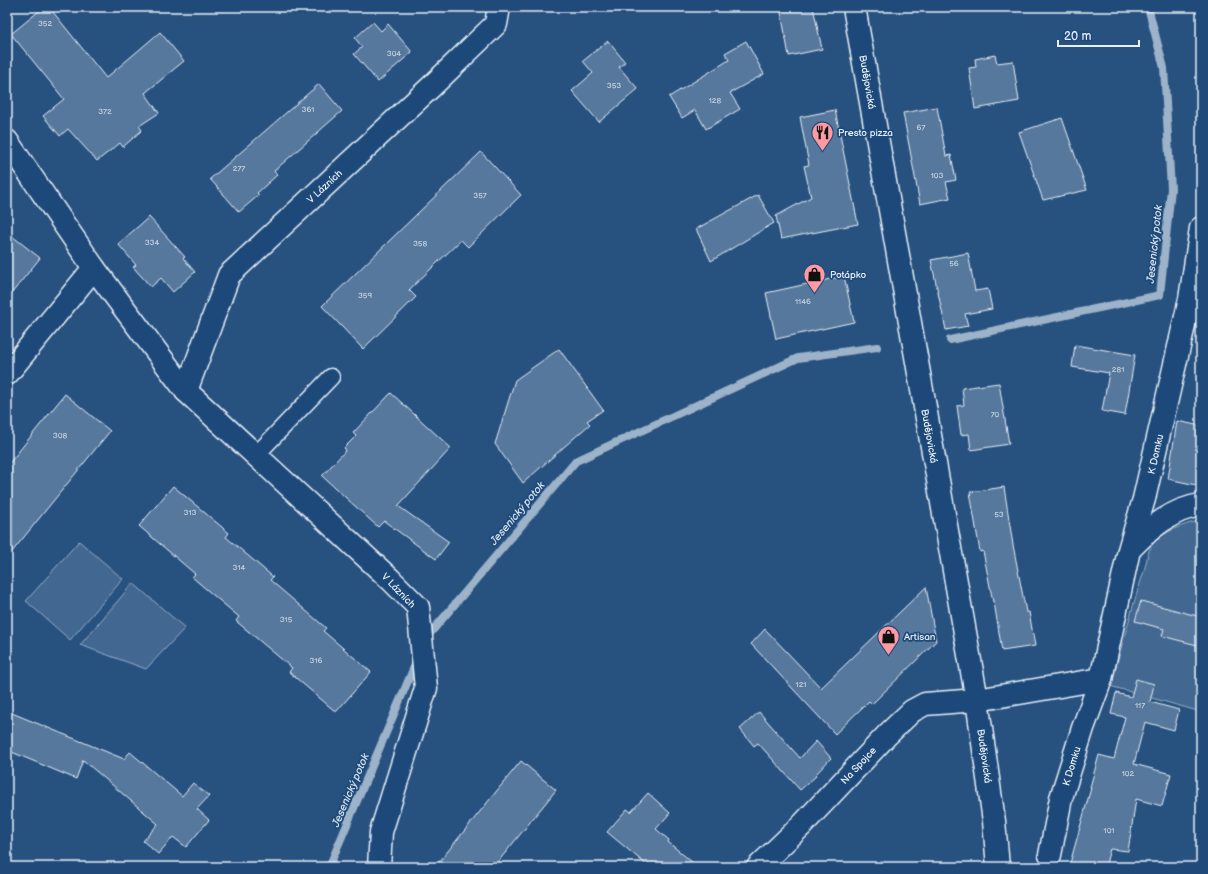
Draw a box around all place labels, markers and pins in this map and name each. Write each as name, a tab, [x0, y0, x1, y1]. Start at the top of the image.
restaurant icon: Presto pizza	[809, 119, 835, 152]
place label: Presto pizza	[838, 127, 893, 139]
shop icon: Potápko	[802, 261, 828, 294]
place label: Potápko	[830, 269, 866, 281]
shop icon: Artisan	[875, 623, 901, 656]
place label: Artisan	[904, 631, 936, 643]

